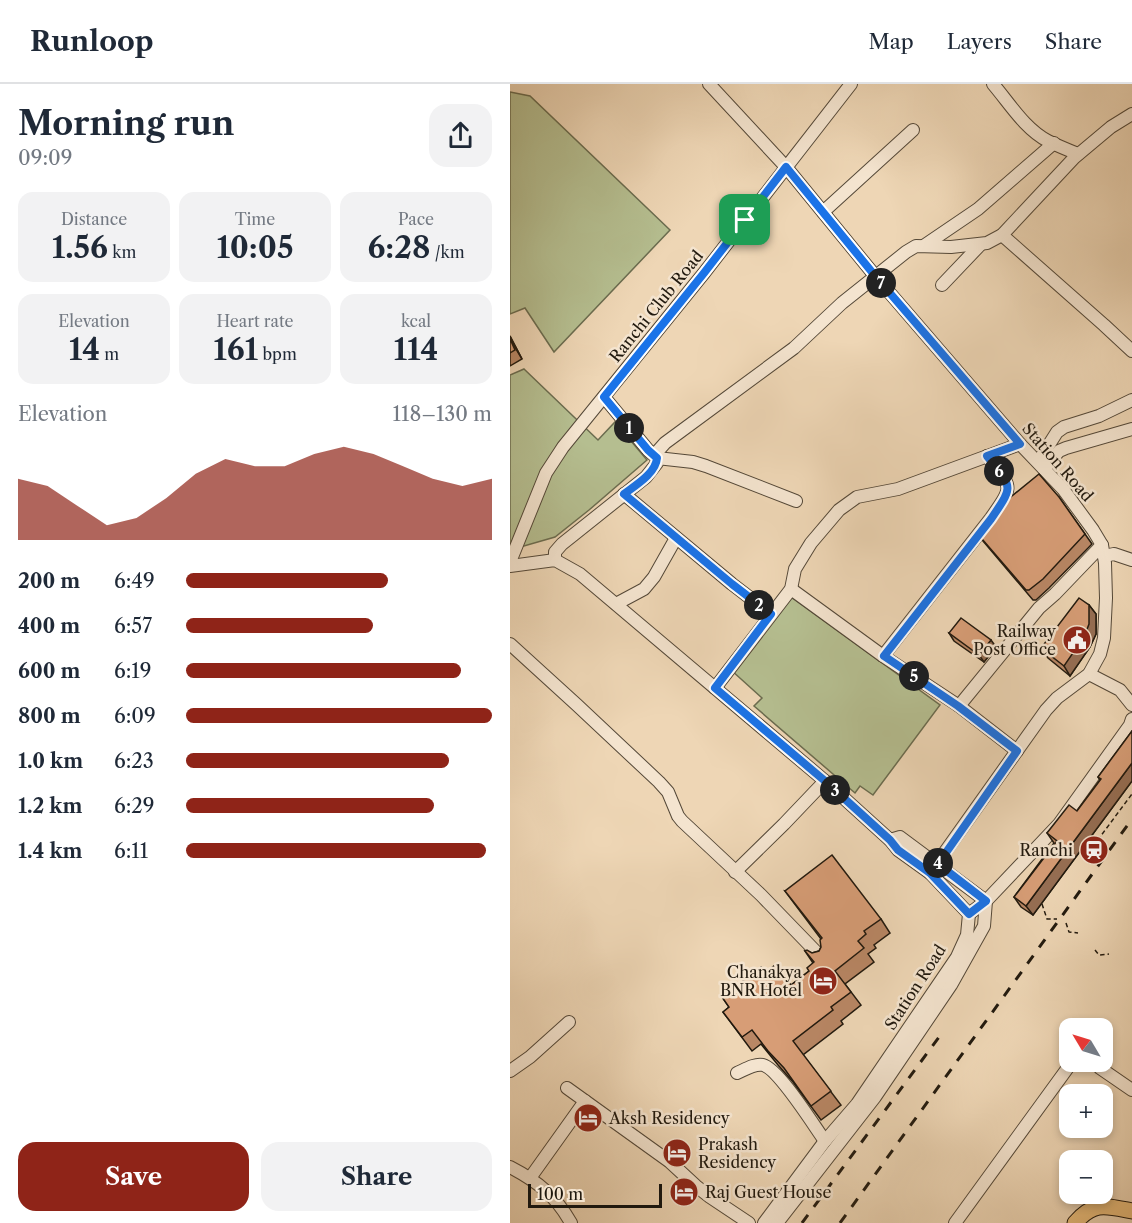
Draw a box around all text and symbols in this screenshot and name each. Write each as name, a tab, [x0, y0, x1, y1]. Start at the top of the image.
text: Runloop	[30, 24, 154, 58]
text: Map	[869, 29, 914, 54]
text: Layers	[947, 29, 1012, 54]
text: Share	[1045, 29, 1102, 54]
text: Morning run	[18, 103, 234, 144]
button: share	[429, 104, 492, 167]
text: 09:09	[18, 146, 72, 170]
pin	[719, 194, 770, 245]
icon: arrive	[728, 203, 761, 236]
text: Distance	[61, 209, 127, 229]
text: Time	[235, 209, 275, 229]
text: Pace	[398, 209, 434, 229]
text: 1.56	[52, 229, 108, 266]
text: 10:05	[217, 229, 293, 266]
text: 6:28	[367, 229, 430, 266]
text: km	[108, 242, 136, 262]
text: /km	[430, 242, 465, 262]
street label: Ranchi Club Road	[605, 246, 707, 366]
pin: 7	[866, 268, 896, 298]
text: 7	[877, 273, 885, 293]
text: Elevation	[58, 311, 130, 331]
text: Heart rate	[216, 311, 294, 331]
text: kcal	[401, 311, 431, 331]
text: 14	[69, 331, 100, 368]
text: 161	[213, 331, 258, 368]
text: 114	[394, 331, 438, 368]
text: m	[100, 344, 119, 364]
text: bpm	[258, 344, 297, 364]
text: Elevation	[18, 402, 107, 426]
text: 118–130 m	[393, 402, 492, 426]
pin: 1	[614, 413, 644, 443]
text: 1	[625, 418, 633, 438]
street label: Station Road	[1018, 419, 1098, 506]
pin: 6	[984, 456, 1014, 486]
text: 6	[994, 461, 1004, 481]
text: 200 m	[18, 569, 80, 593]
text: 6:49	[114, 569, 155, 593]
pin: 2	[744, 590, 774, 620]
text: 2	[754, 595, 764, 615]
text: 400 m	[18, 614, 80, 638]
text: 6:57	[114, 614, 152, 638]
place label: Railway Post Office	[973, 621, 1057, 659]
public building icon: Railway Post Office	[1061, 624, 1093, 656]
text: 600 m	[18, 659, 80, 683]
text: 6:19	[114, 659, 151, 683]
pin: 5	[899, 661, 929, 691]
text: 5	[910, 666, 918, 686]
text: 800 m	[18, 704, 81, 728]
text: 6:09	[114, 704, 156, 728]
text: 1.0 km	[18, 749, 83, 773]
text: 6:23	[114, 749, 154, 773]
pin: 3	[820, 775, 850, 805]
text: 3	[830, 780, 840, 800]
text: 1.2 km	[18, 794, 82, 818]
text: 6:29	[114, 794, 155, 818]
station icon: Ranchi	[1078, 834, 1110, 866]
text: 1.4 km	[18, 839, 83, 863]
text: 6:11	[114, 839, 148, 863]
place label: Ranchi	[1020, 840, 1073, 860]
pin: 4	[923, 848, 953, 878]
text: 4	[933, 853, 943, 873]
street label: Station Road	[880, 940, 950, 1033]
place label: Chanakya BNR Hotel	[720, 962, 803, 1000]
hotel icon: Chanakya BNR Hotel	[807, 965, 839, 997]
north arrow	[1059, 1018, 1113, 1072]
map controls	[1059, 1018, 1113, 1204]
button: +	[1059, 1084, 1113, 1138]
hotel icon: Aksh Residency	[572, 1102, 604, 1134]
place label: Aksh Residency	[608, 1108, 731, 1128]
place label: Prakash Residency	[698, 1134, 777, 1172]
hotel icon: Prakash Residency	[661, 1137, 693, 1169]
button: Save	[18, 1142, 249, 1211]
button: Share	[261, 1142, 492, 1211]
button: −	[1059, 1150, 1113, 1204]
hotel icon: Raj Guest House	[668, 1176, 700, 1208]
scale bar	[528, 1181, 662, 1208]
place label: Raj Guest House	[705, 1182, 831, 1202]
text: 100 m	[537, 1184, 583, 1204]

